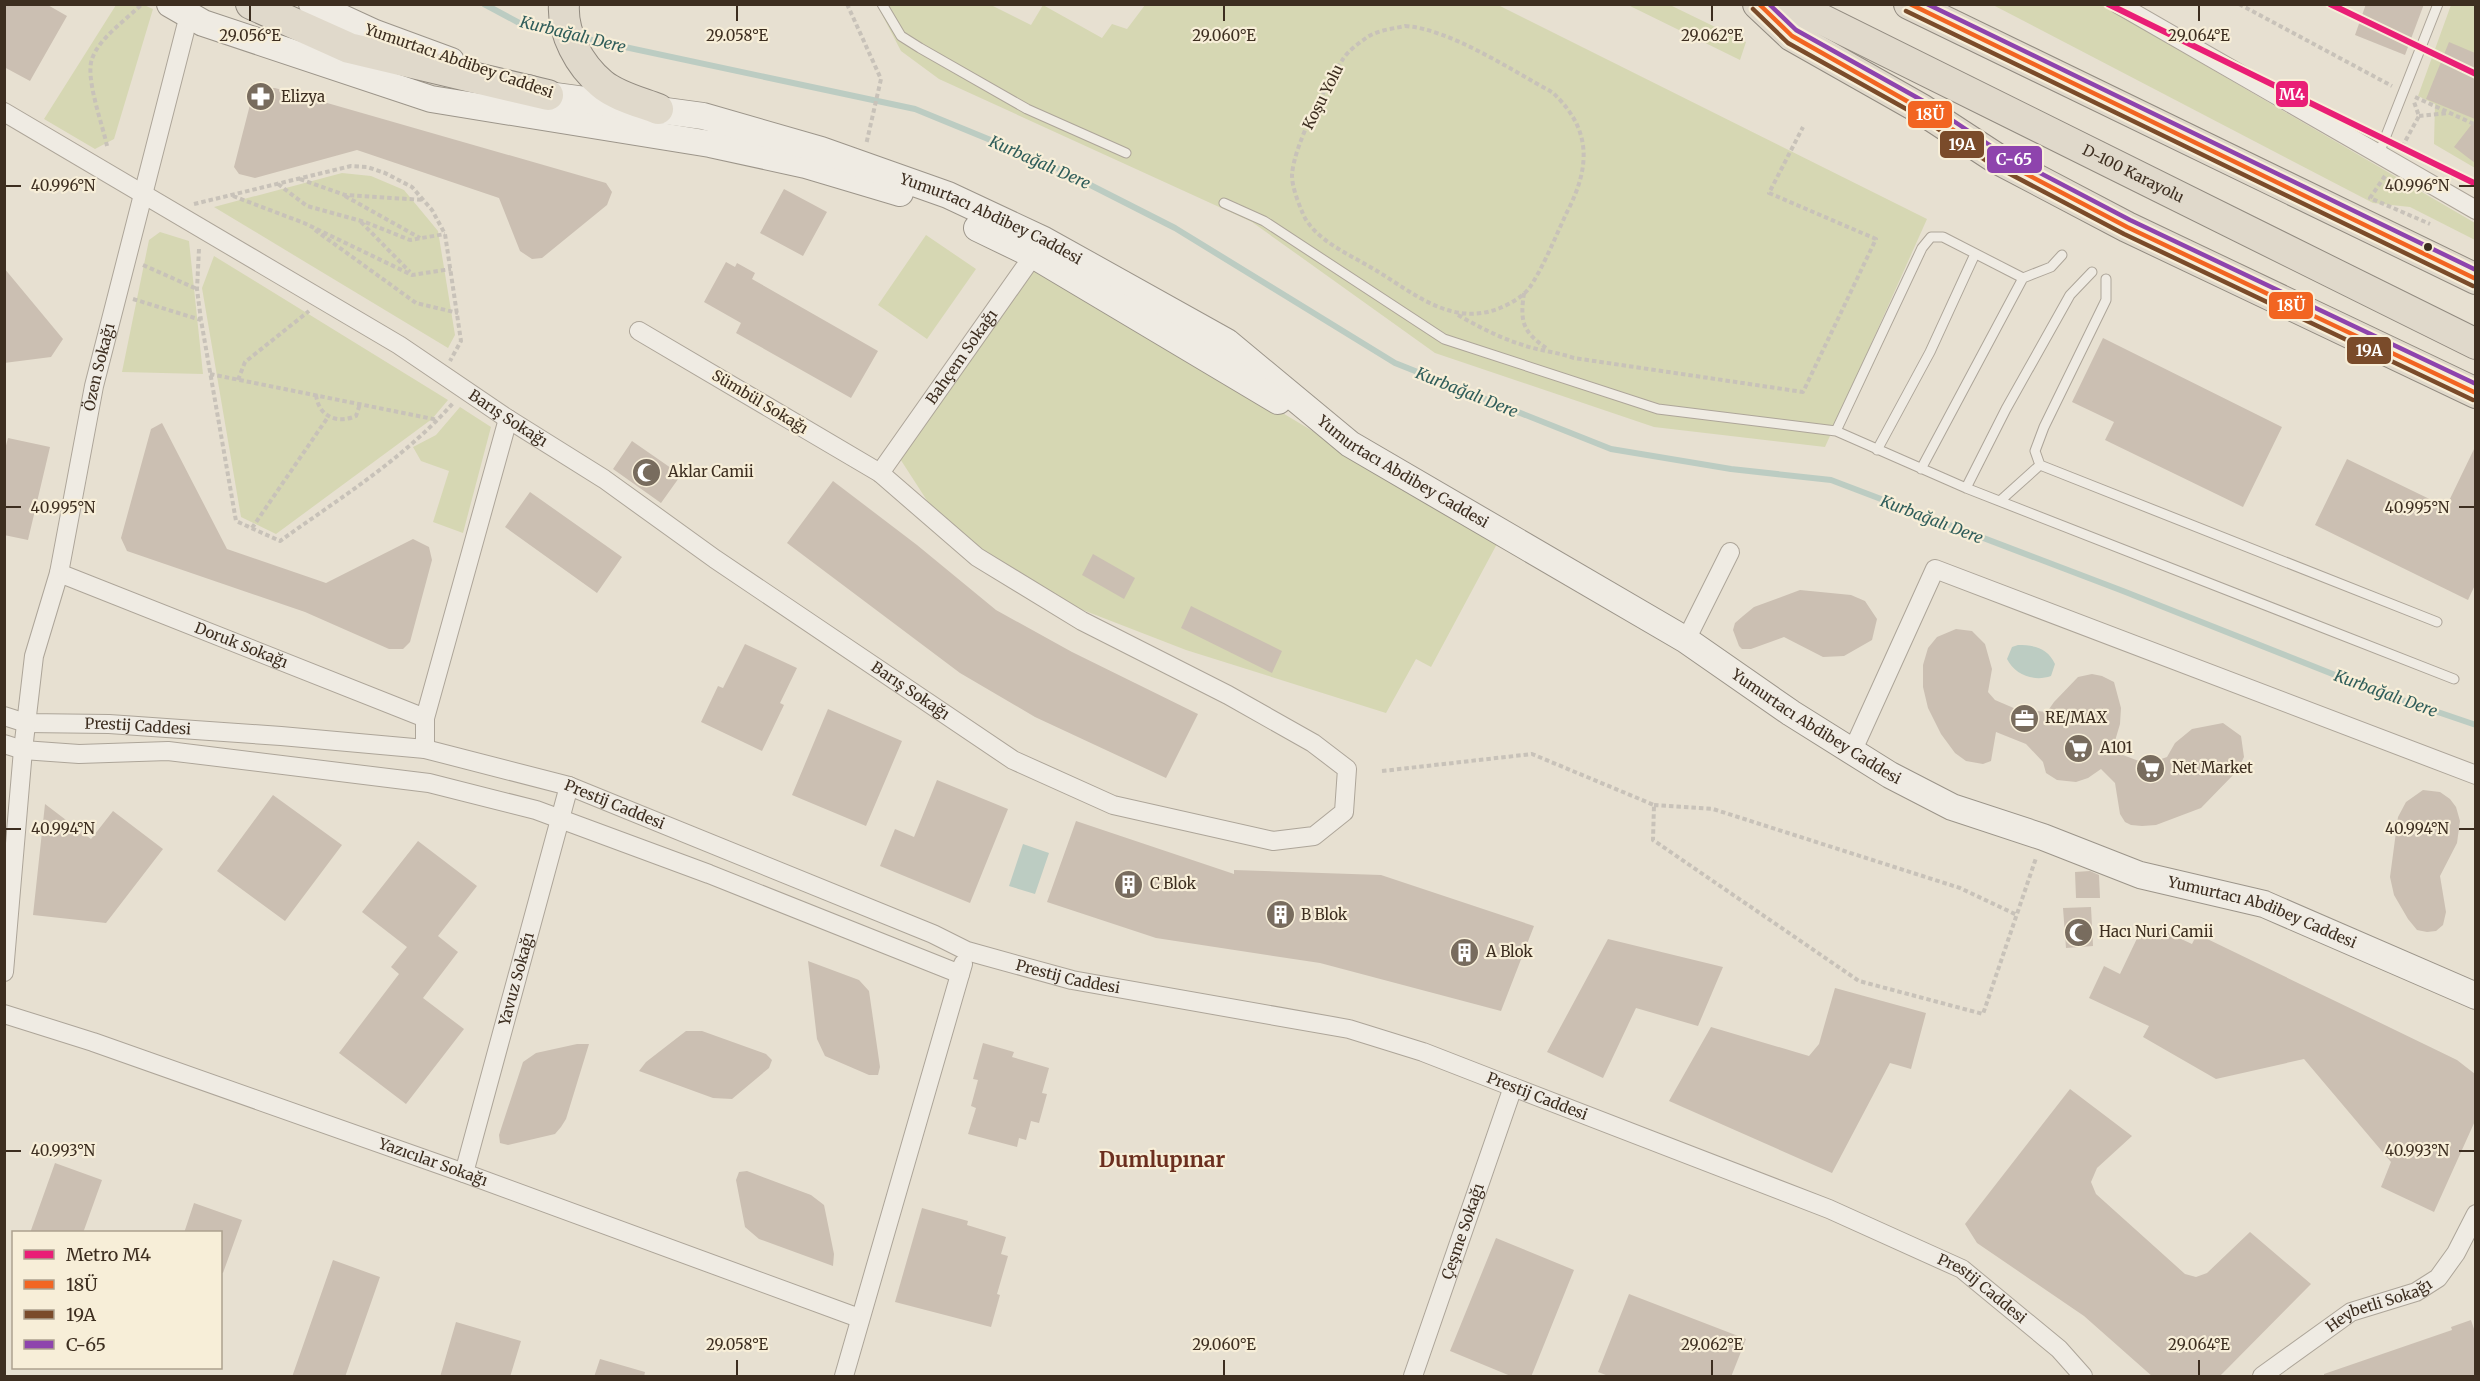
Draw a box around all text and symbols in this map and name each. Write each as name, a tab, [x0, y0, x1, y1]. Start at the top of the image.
water label: Kurbağalı Dere	[517, 11, 628, 57]
street label: Yumurtacı Abdibey Caddesi	[361, 19, 556, 102]
text: 29.056°E	[219, 26, 281, 45]
text: 29.058°E	[706, 26, 769, 45]
text: 29.060°E	[1192, 26, 1256, 45]
text: 29.062°E	[1681, 26, 1744, 45]
text: 29.064°E	[2168, 26, 2230, 45]
street label: Koşu Yolu	[1298, 61, 1347, 132]
line badge: M4	[2275, 80, 2309, 108]
pharmacy icon: Elizya	[244, 81, 276, 113]
text: M4	[2279, 84, 2305, 104]
place label: Elizya	[281, 87, 325, 106]
line badge: 18Ü	[1907, 100, 1953, 129]
text: 18Ü	[1916, 104, 1944, 124]
water label: Kurbağalı Dere	[985, 130, 1094, 193]
line badge: 19A	[1939, 130, 1985, 159]
text: 19A	[1948, 134, 1976, 154]
street label: D-100 Karayolu	[2079, 140, 2187, 207]
line badge: C-65	[1986, 145, 2043, 174]
text: C-65	[1996, 149, 2032, 169]
street label: Yumurtacı Abdibey Caddesi	[897, 168, 1086, 268]
text: 40.996°N	[31, 176, 96, 195]
text: 40.996°N	[2385, 176, 2450, 195]
unlabelled marker	[2422, 241, 2434, 253]
line badge: 18Ü	[2268, 291, 2314, 320]
text: 18Ü	[2277, 295, 2305, 315]
street label: Bahçem Sokağı	[922, 305, 1001, 408]
street label: Özen Sokağı	[79, 321, 119, 412]
line badge: 19A	[2346, 336, 2392, 365]
text: 19A	[2355, 340, 2383, 360]
water label: Kurbağalı Dere	[1412, 362, 1521, 422]
street label: Sümbül Sokağı	[709, 365, 812, 438]
street label: Barış Sokağı	[465, 385, 551, 450]
street label: Yumurtacı Abdibey Caddesi	[1313, 410, 1492, 532]
mosque icon: Aklar Camii	[631, 456, 663, 488]
place label: Aklar Camii	[667, 462, 754, 481]
water label: Kurbağalı Dere	[1877, 490, 1986, 548]
text: 40.995°N	[31, 498, 96, 517]
text: 40.995°N	[2385, 498, 2450, 517]
street label: Doruk Sokağı	[192, 618, 291, 672]
street label: Barış Sokağı	[868, 657, 954, 724]
street label: Yumurtacı Abdibey Caddesi	[1727, 664, 1905, 788]
water label: Kurbağalı Dere	[2331, 665, 2440, 721]
office icon: RE/MAX	[2008, 702, 2040, 734]
place label: RE/MAX	[2045, 708, 2107, 727]
street label: Prestij Caddesi	[85, 714, 192, 739]
supermarket icon: A101	[2063, 732, 2095, 764]
place label: A101	[2099, 738, 2133, 757]
supermarket icon: Net Market	[2135, 752, 2167, 784]
place label: Net Market	[2172, 758, 2253, 777]
street label: Prestij Caddesi	[562, 775, 668, 833]
text: 40.994°N	[31, 819, 95, 838]
text: 40.994°N	[2385, 819, 2449, 838]
building icon: C Blok	[1113, 868, 1145, 900]
street label: Yumurtacı Abdibey Caddesi	[2165, 872, 2360, 952]
place label: C Blok	[1150, 874, 1197, 893]
building icon: B Blok	[1264, 899, 1296, 931]
place label: B Blok	[1301, 905, 1348, 924]
mosque icon: Hacı Nuri Camii	[2062, 916, 2094, 948]
place label: Hacı Nuri Camii	[2099, 922, 2213, 941]
street label: Yavuz Sokağı	[494, 930, 538, 1029]
building icon: A Blok	[1449, 936, 1481, 968]
place label: A Blok	[1485, 942, 1533, 961]
street label: Prestij Caddesi	[1014, 955, 1122, 997]
street label: Prestij Caddesi	[1484, 1068, 1591, 1124]
street label: Yazıcılar Sokağı	[375, 1133, 491, 1190]
text: 40.993°N	[31, 1141, 96, 1160]
text: 40.993°N	[2385, 1141, 2450, 1160]
district label: Dumlupınar	[1099, 1146, 1226, 1173]
street label: Çeşme Sokağı	[1437, 1181, 1488, 1282]
legend	[12, 1231, 222, 1369]
text: Metro M4	[66, 1243, 151, 1266]
street label: Prestij Caddesi	[1935, 1249, 2031, 1327]
text: 18Ü	[66, 1273, 98, 1296]
street label: Heybetli Sokağı	[2322, 1274, 2436, 1336]
text: 19A	[66, 1303, 96, 1326]
text: C-65	[66, 1333, 106, 1356]
text: 29.058°E	[706, 1335, 769, 1354]
text: 29.060°E	[1192, 1335, 1256, 1354]
text: 29.062°E	[1681, 1335, 1744, 1354]
text: 29.064°E	[2168, 1335, 2230, 1354]

